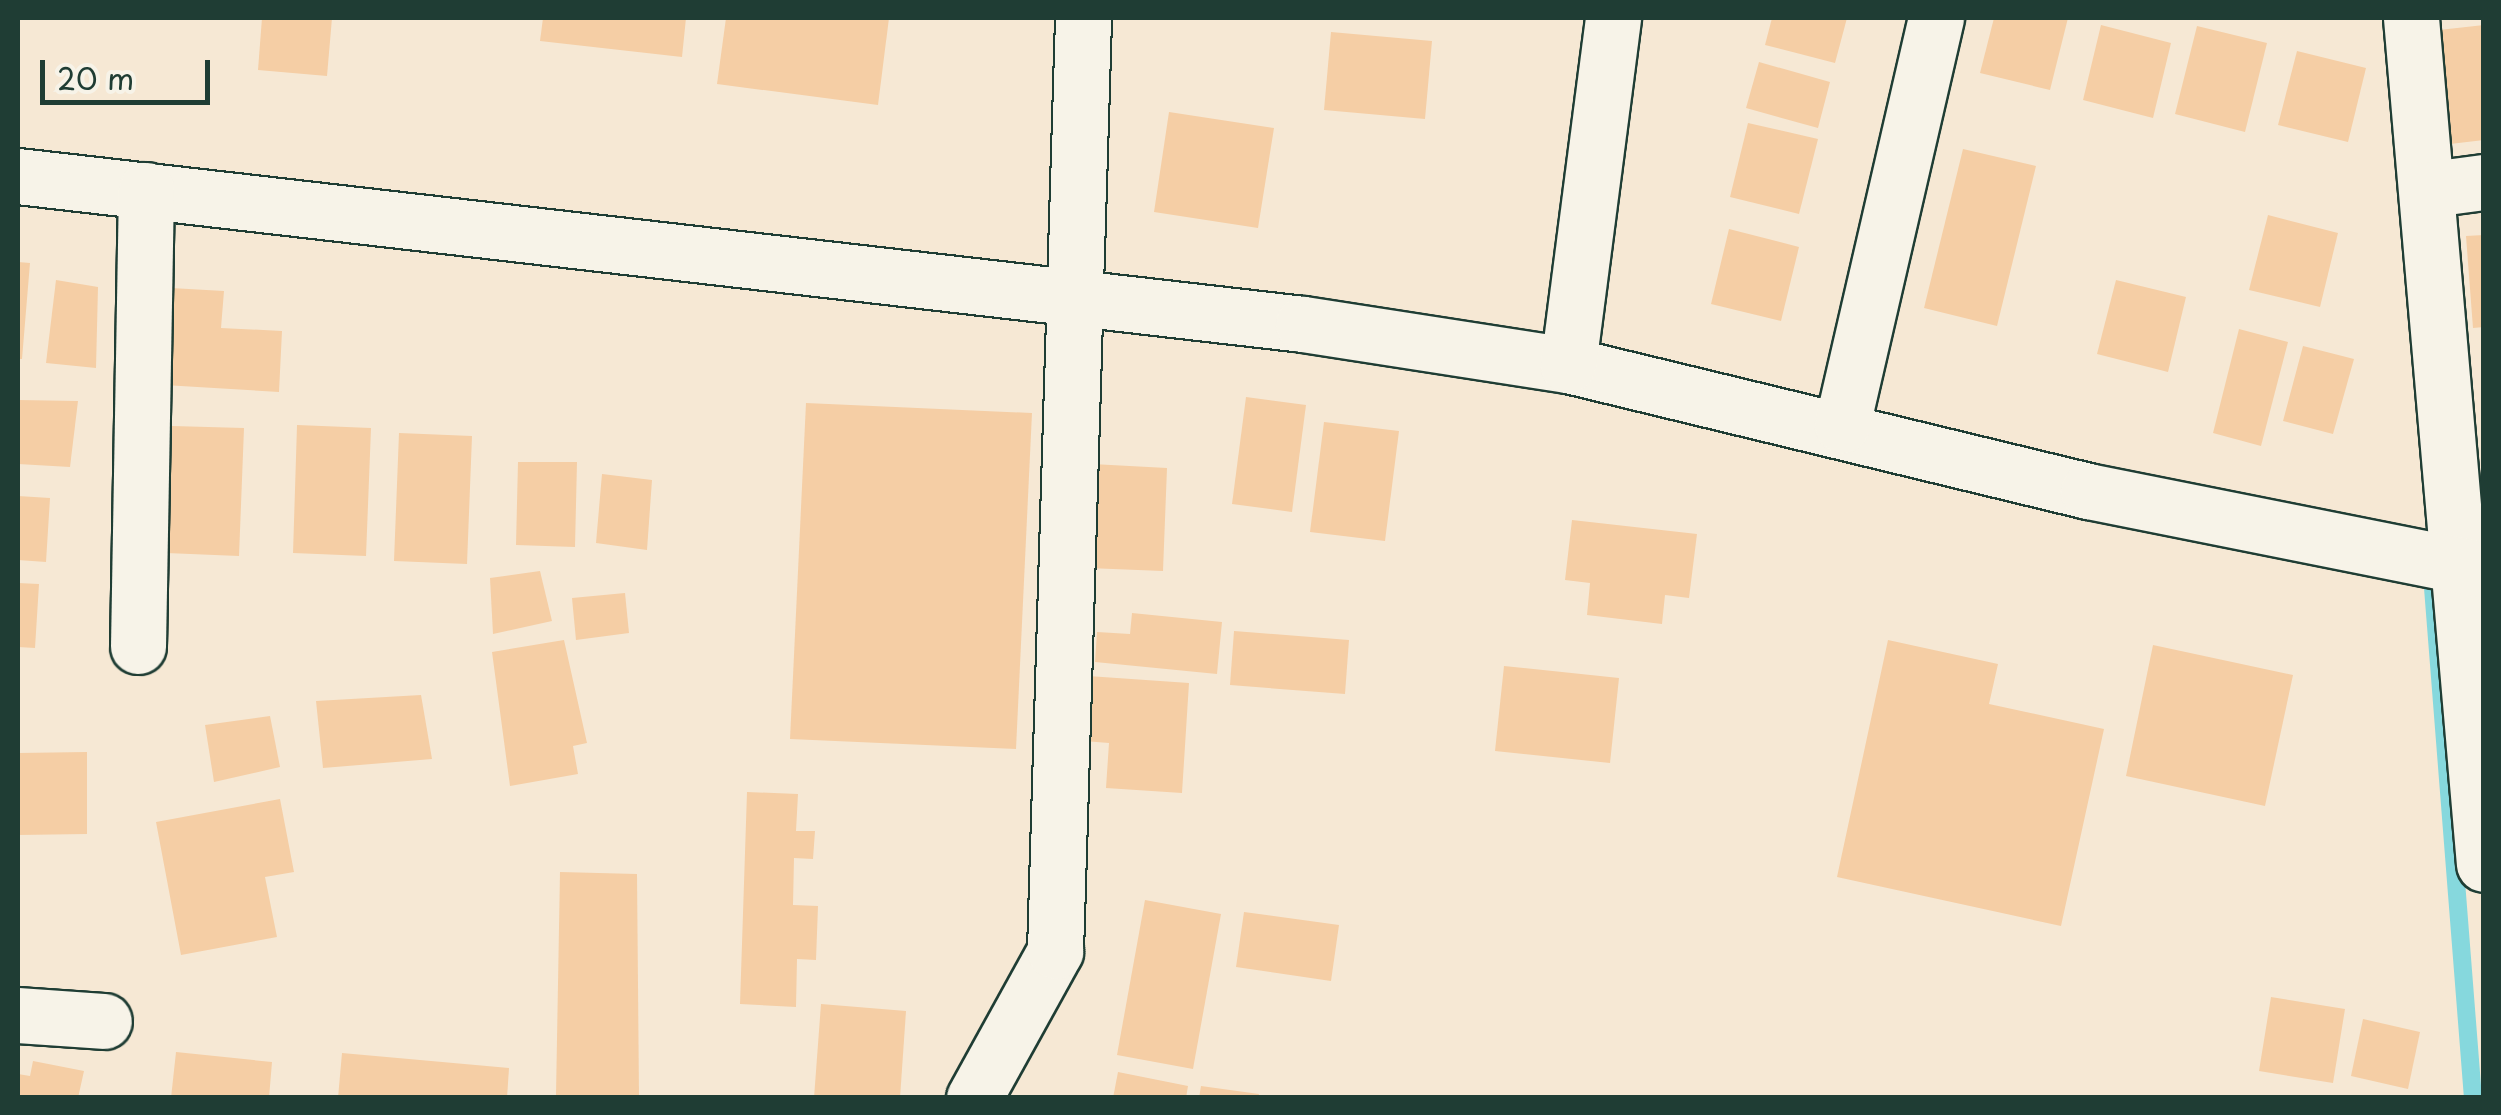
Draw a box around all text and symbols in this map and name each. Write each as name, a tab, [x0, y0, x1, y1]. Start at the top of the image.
scale bar	[45, 40, 215, 102]
text: 20 m	[57, 55, 134, 100]

